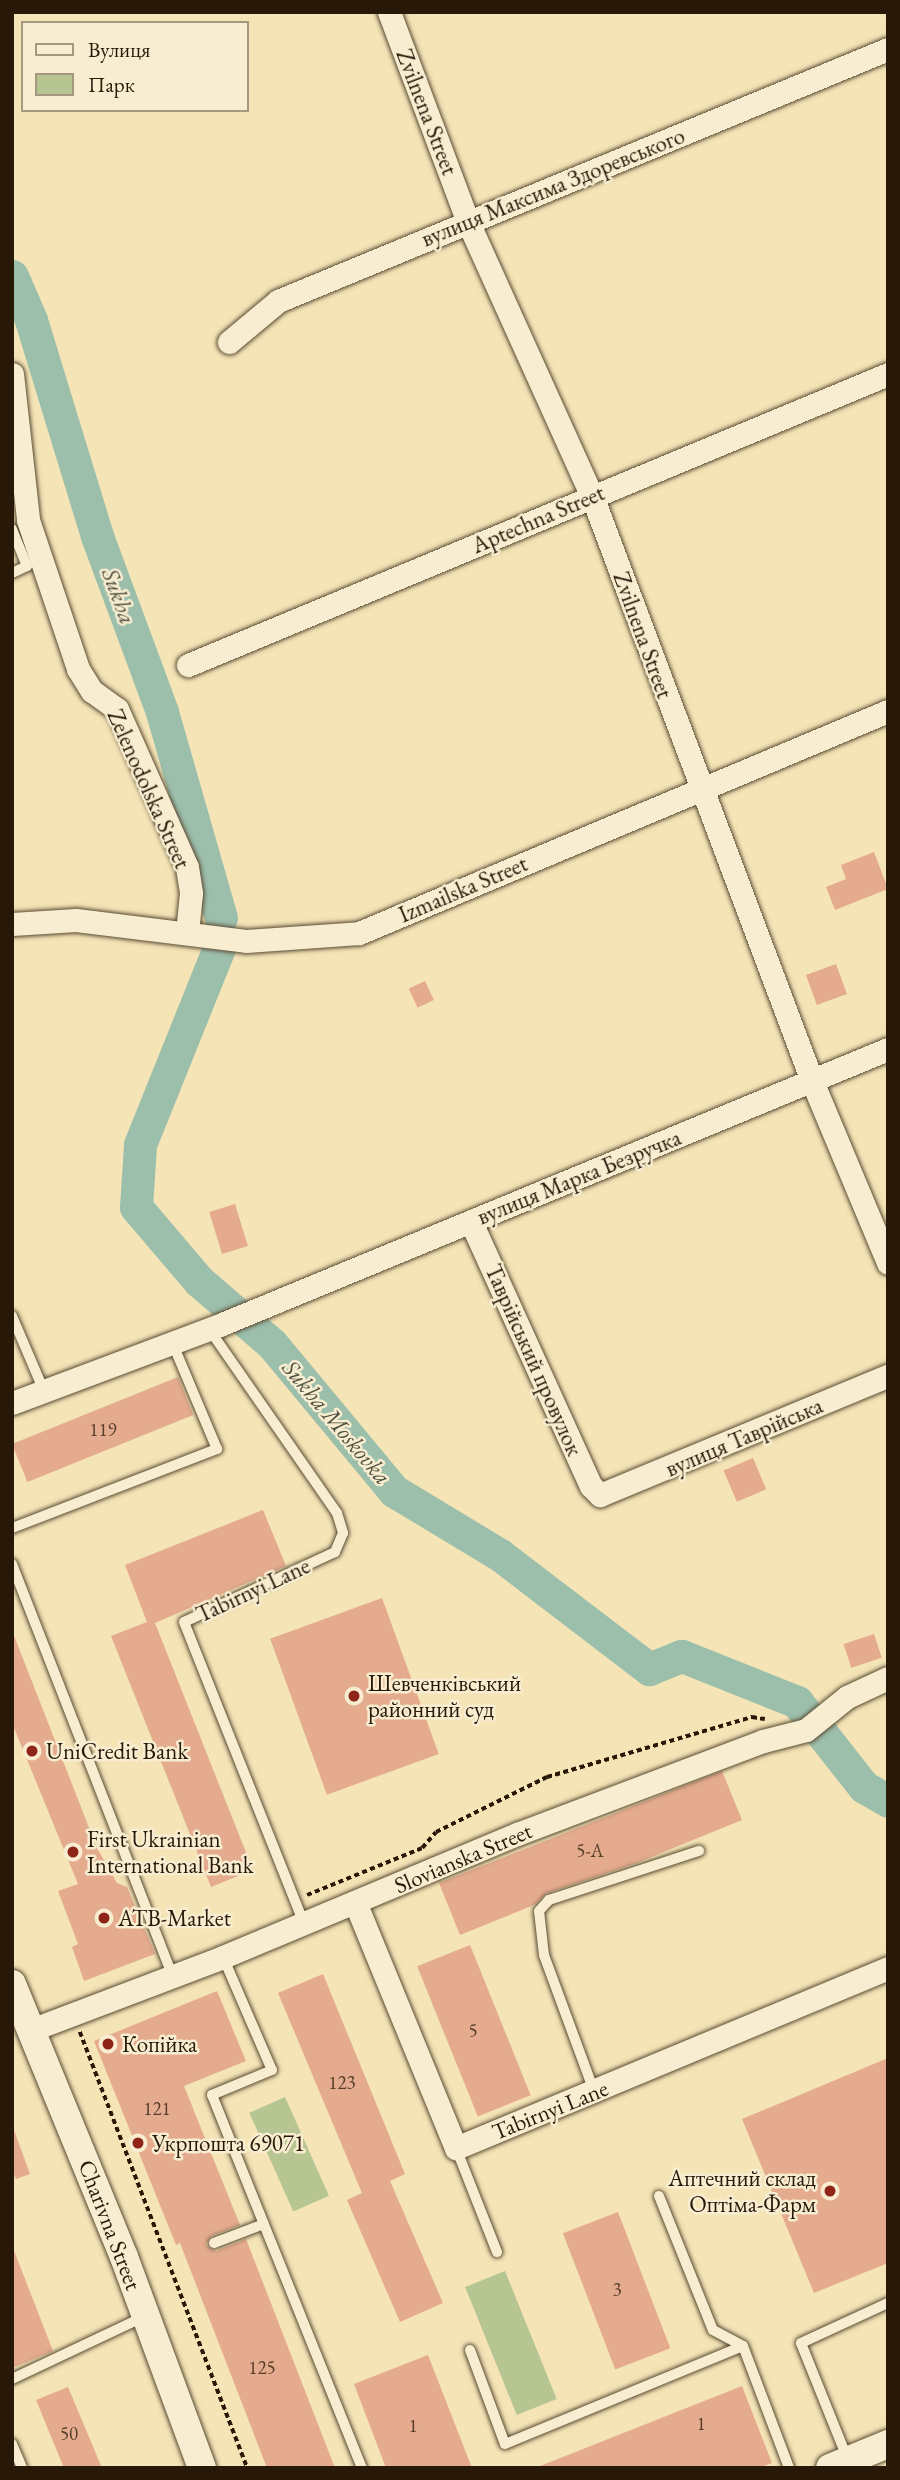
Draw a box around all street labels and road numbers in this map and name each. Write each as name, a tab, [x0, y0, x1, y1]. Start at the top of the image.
street label: Zvilnena Street	[390, 45, 464, 179]
street label: вулиця Максима Здоревського	[417, 121, 689, 253]
street label: Aptechna Street	[467, 479, 609, 559]
street label: Zvilnena Street	[607, 568, 679, 702]
street label: Zelenodolska Street	[101, 705, 197, 873]
street label: Izmailska Street	[394, 849, 532, 929]
street label: вулиця Марка Безручка	[473, 1123, 685, 1231]
street label: Таврійський провулок	[479, 1260, 589, 1460]
street label: вулиця Таврійська	[661, 1391, 827, 1483]
street label: Tabirnyi Lane	[192, 1552, 314, 1628]
street label: Slovianska Street	[390, 1817, 536, 1899]
street label: Tabirnyi Lane	[488, 2074, 612, 2146]
street label: Charivna Street	[73, 2156, 147, 2294]

